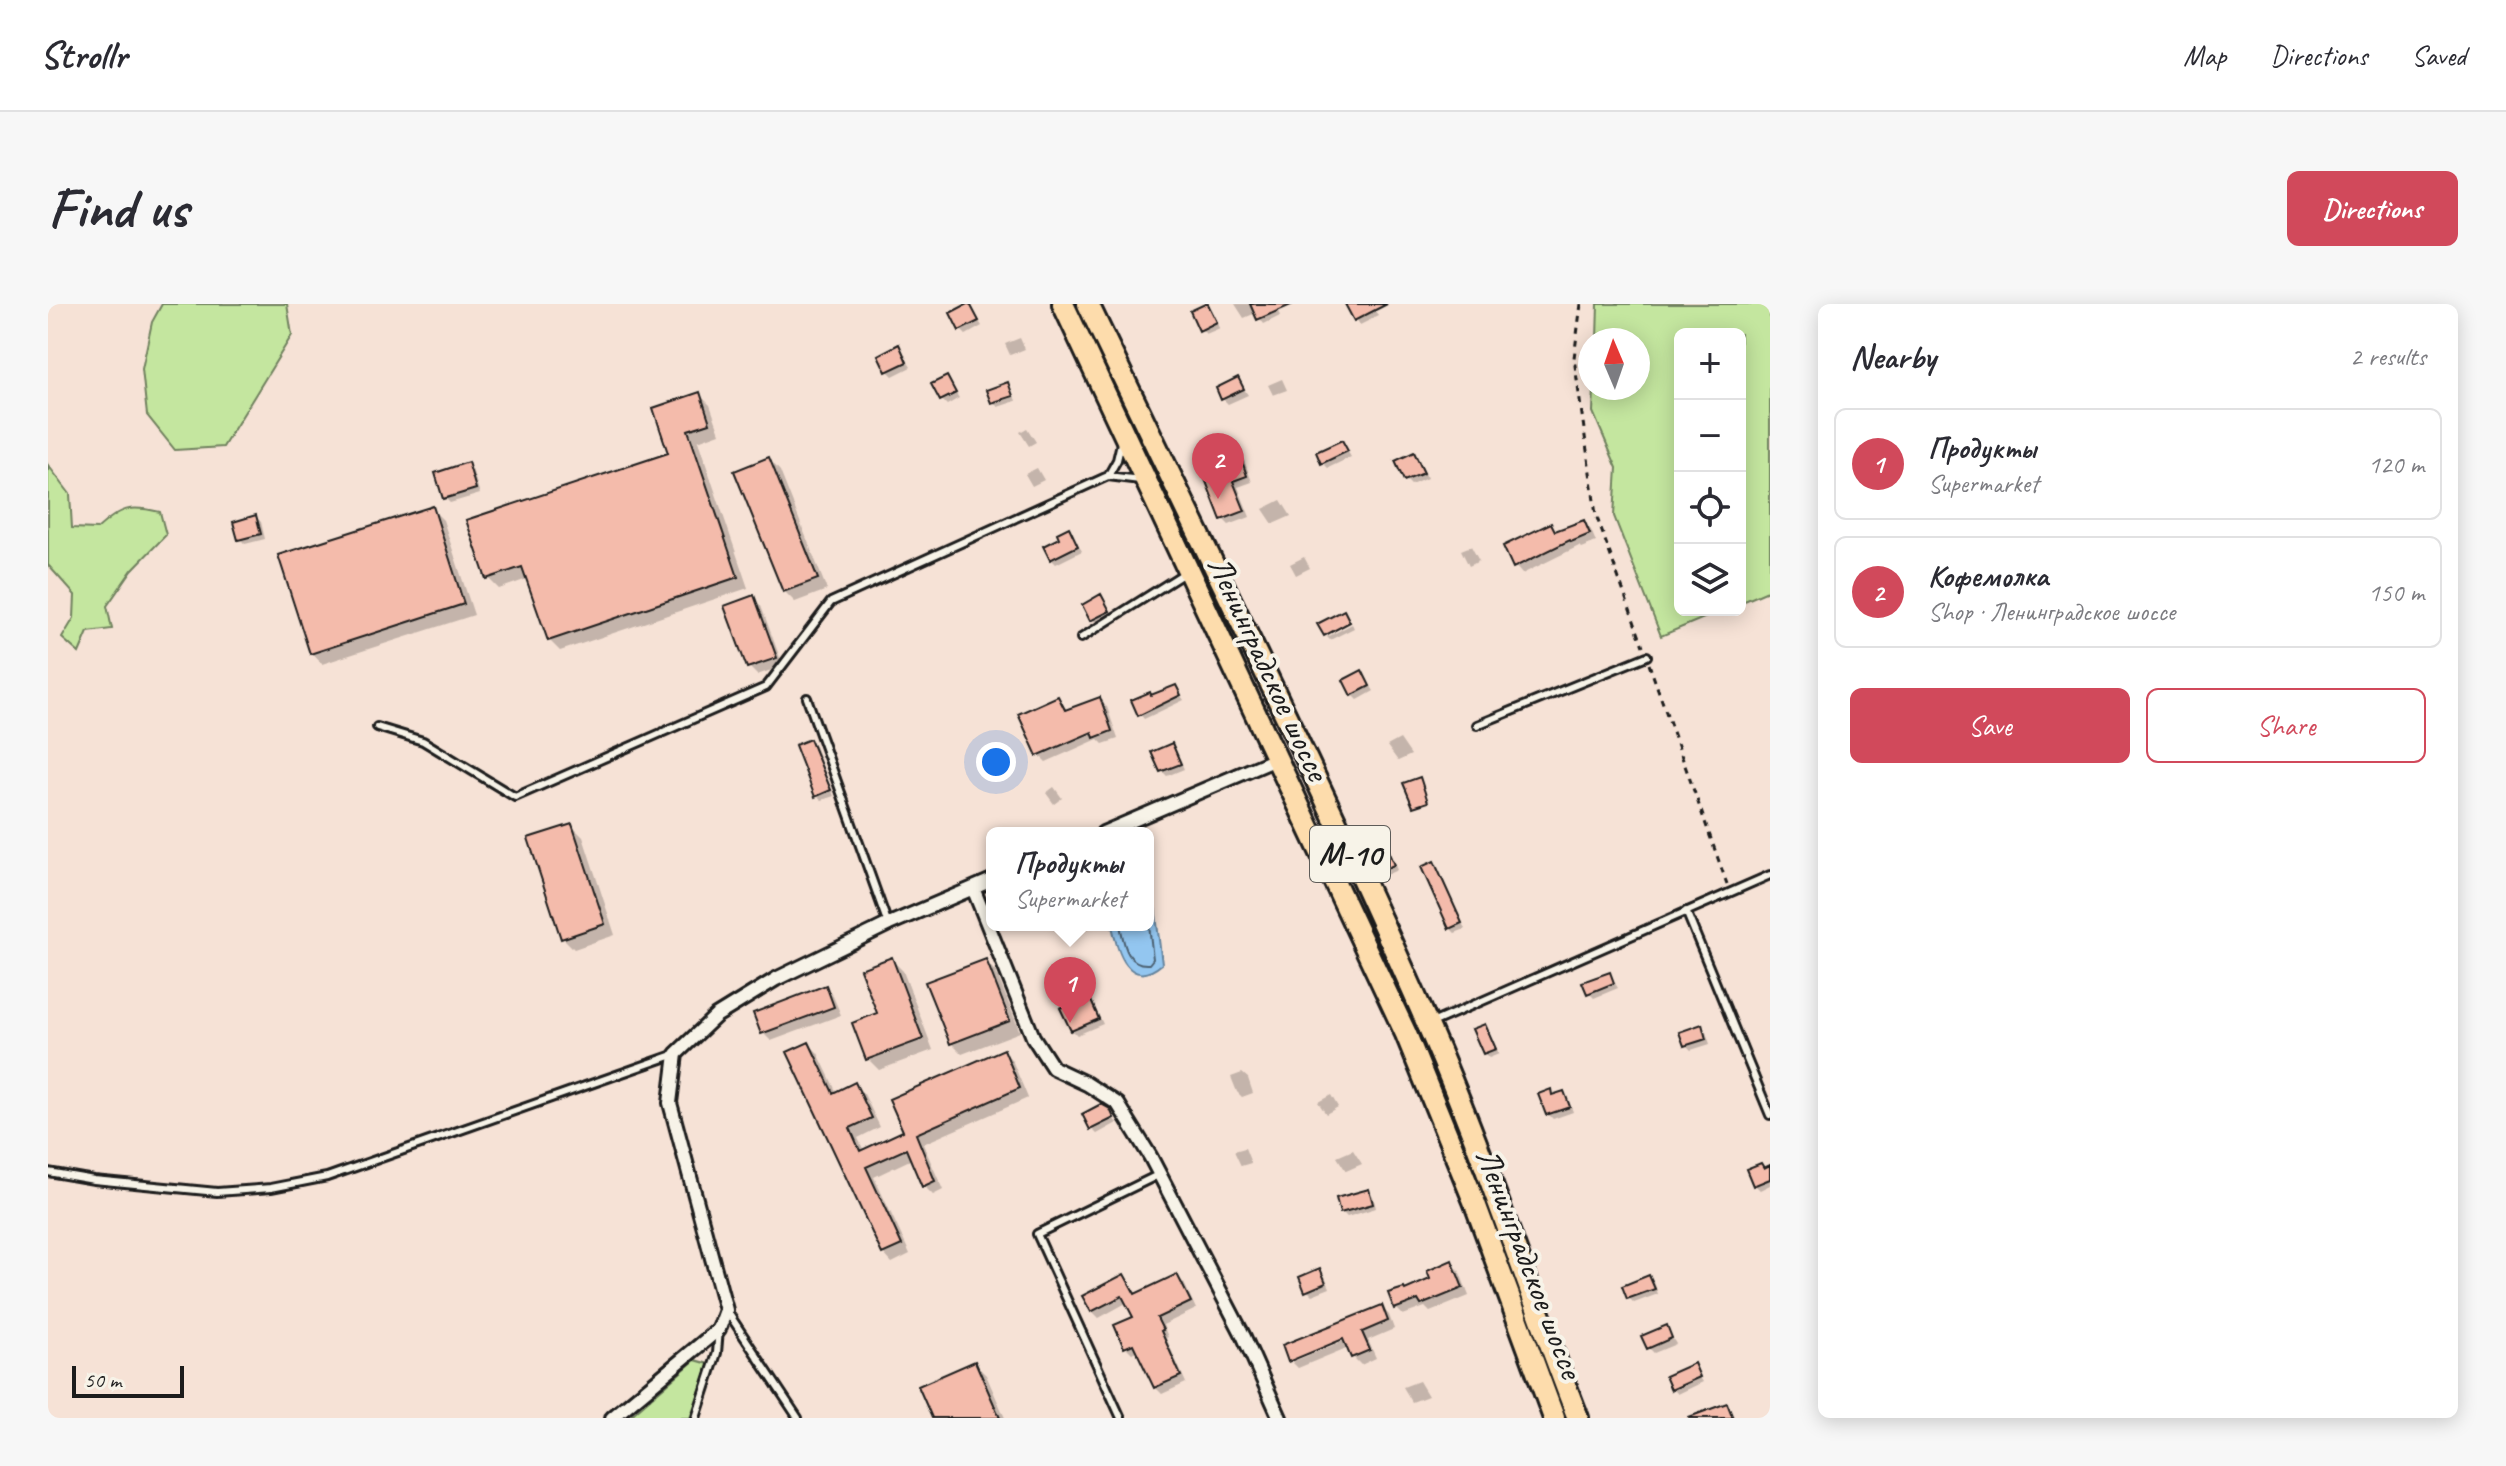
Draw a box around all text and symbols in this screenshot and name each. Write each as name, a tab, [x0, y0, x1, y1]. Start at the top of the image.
text: Strollr	[40, 32, 127, 79]
text: Map	[2183, 38, 2226, 73]
text: Directions	[2270, 38, 2368, 73]
text: Saved	[2412, 38, 2466, 73]
button: Directions	[2287, 171, 2458, 246]
text: Find us	[48, 173, 188, 244]
north arrow	[1578, 328, 1650, 400]
map controls	[1674, 328, 1746, 616]
button: +	[1674, 328, 1746, 400]
text: Nearby	[1850, 335, 1936, 378]
text: 2 results	[2350, 340, 2426, 373]
button: −	[1674, 400, 1746, 472]
text: Продукты	[1928, 429, 2036, 467]
pin: 2	[1192, 433, 1244, 499]
text: 1	[1872, 448, 1884, 481]
text: 120 m	[2368, 448, 2424, 481]
text: Supermarket	[1928, 467, 2039, 500]
button: locate	[1674, 472, 1746, 544]
button: layers	[1674, 544, 1746, 616]
street label: Ленинградское шоссе	[1198, 549, 1341, 790]
text: Кофемолка	[1928, 557, 2048, 595]
text: 2	[1872, 576, 1884, 609]
text: 150 m	[2368, 576, 2424, 609]
text: Shop · Ленинградское шоссе	[1928, 595, 2175, 628]
button: Save	[1850, 688, 2130, 763]
button: Share	[2146, 688, 2426, 763]
your location	[976, 742, 1016, 782]
road number: М-10	[1310, 826, 1390, 882]
popup	[986, 827, 1154, 931]
text: Продукты	[1015, 844, 1123, 882]
text: Supermarket	[1015, 882, 1125, 915]
pin: 1	[1044, 957, 1096, 1023]
street label: Ленинградское шоссе	[1466, 1142, 1595, 1387]
scale bar	[72, 1362, 184, 1398]
text: 50 m	[84, 1366, 121, 1394]

